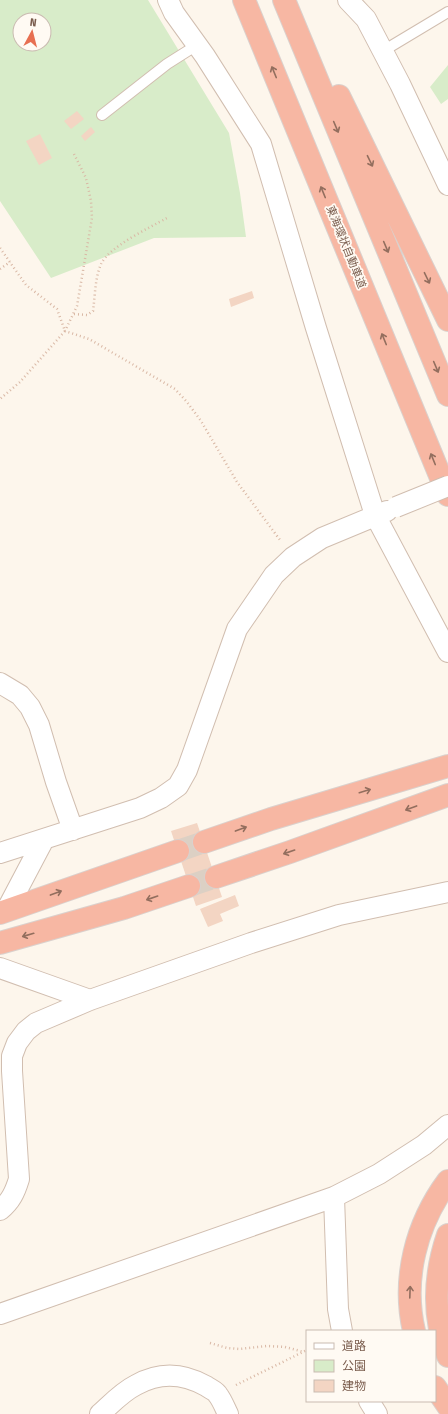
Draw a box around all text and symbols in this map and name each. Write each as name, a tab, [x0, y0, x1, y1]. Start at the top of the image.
north arrow	[12, 12, 52, 52]
text: N	[29, 16, 37, 29]
one-way arrow	[270, 67, 277, 79]
one-way arrow	[333, 120, 341, 132]
one-way arrow	[367, 155, 374, 167]
one-way arrow	[319, 187, 327, 199]
street label: 東海環状自動車道	[323, 204, 369, 290]
one-way arrow	[383, 240, 391, 252]
one-way arrow	[424, 271, 431, 283]
one-way arrow	[379, 333, 387, 345]
one-way arrow	[433, 360, 441, 372]
one-way arrow	[429, 453, 436, 465]
one-way arrow	[358, 787, 371, 794]
one-way arrow	[406, 805, 418, 813]
one-way arrow	[234, 825, 246, 833]
one-way arrow	[283, 849, 295, 857]
one-way arrow	[49, 889, 62, 896]
one-way arrow	[146, 895, 159, 902]
one-way arrow	[22, 932, 35, 939]
one-way arrow	[406, 1286, 414, 1299]
legend	[306, 1330, 436, 1402]
text: 道路	[342, 1339, 366, 1353]
text: 公園	[342, 1359, 366, 1373]
text: 建物	[342, 1379, 366, 1393]

